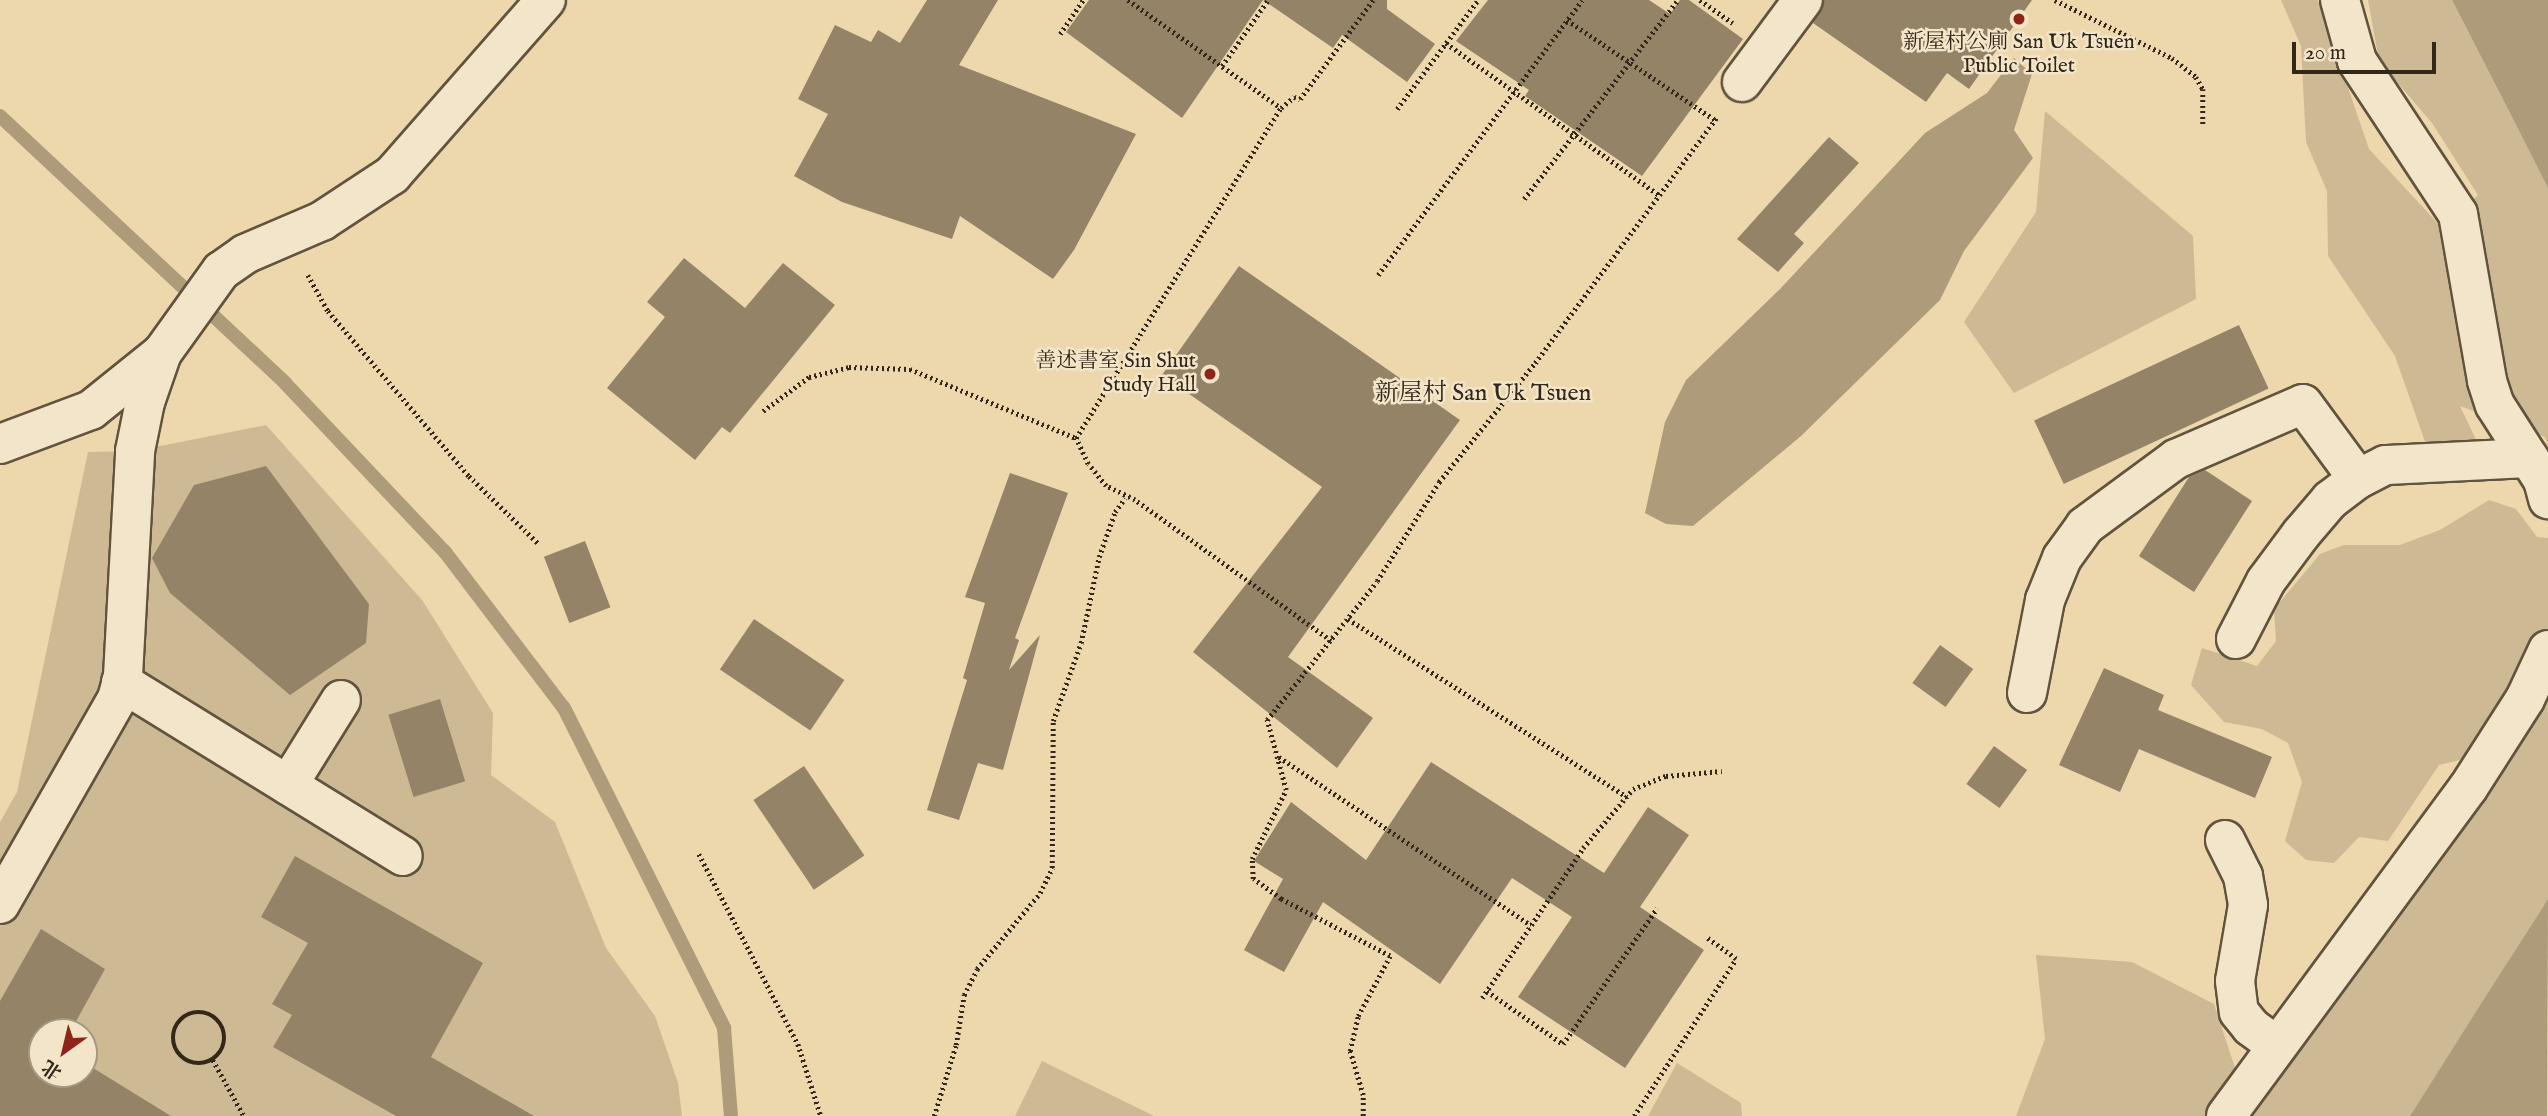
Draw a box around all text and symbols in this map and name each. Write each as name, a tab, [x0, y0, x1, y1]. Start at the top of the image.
marker: 新屋村公廁 San Uk Tsuen Public Toilet	[2011, 11, 2027, 27]
scale bar	[2296, 28, 2440, 72]
place label: 新屋村公廁 San Uk Tsuen Public Toilet	[1903, 30, 2135, 80]
text: 20 m	[2305, 40, 2346, 67]
place label: 善述書室 Sin Shut Study Hall	[1035, 349, 1196, 399]
marker: 善述書室 Sin Shut Study Hall	[1202, 366, 1218, 382]
district label: 新屋村 San Uk Tsuen	[1375, 380, 1591, 408]
north arrow	[28, 1018, 98, 1088]
text: 北	[38, 1053, 67, 1084]

